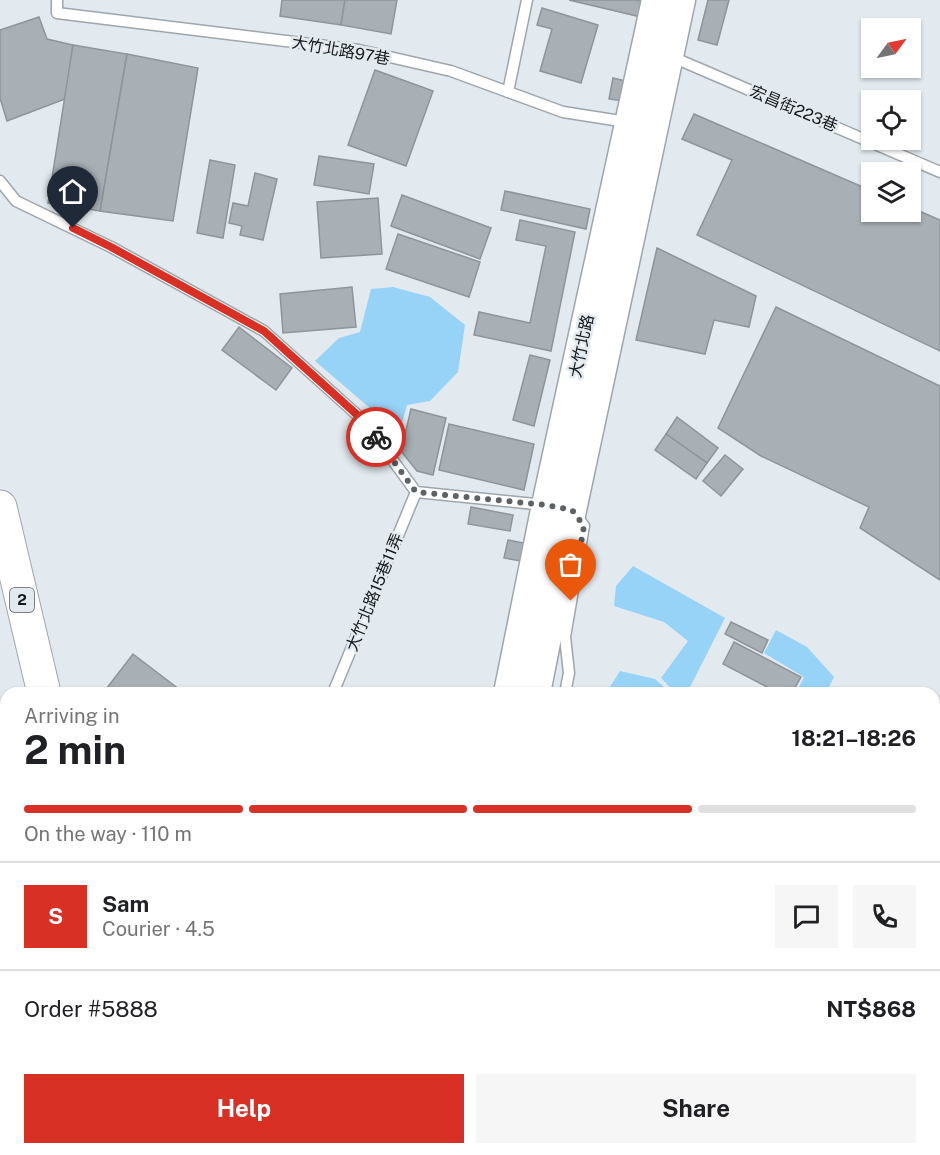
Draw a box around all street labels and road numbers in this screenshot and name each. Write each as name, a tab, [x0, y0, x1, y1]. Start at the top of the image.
street label: 大竹北路97巷	[290, 33, 391, 68]
street label: 宏昌街223巷	[747, 82, 840, 135]
street label: 大竹北路	[566, 313, 597, 379]
street label: 大竹北路15巷11弄	[342, 530, 407, 654]
road number: 2	[10, 588, 34, 612]

